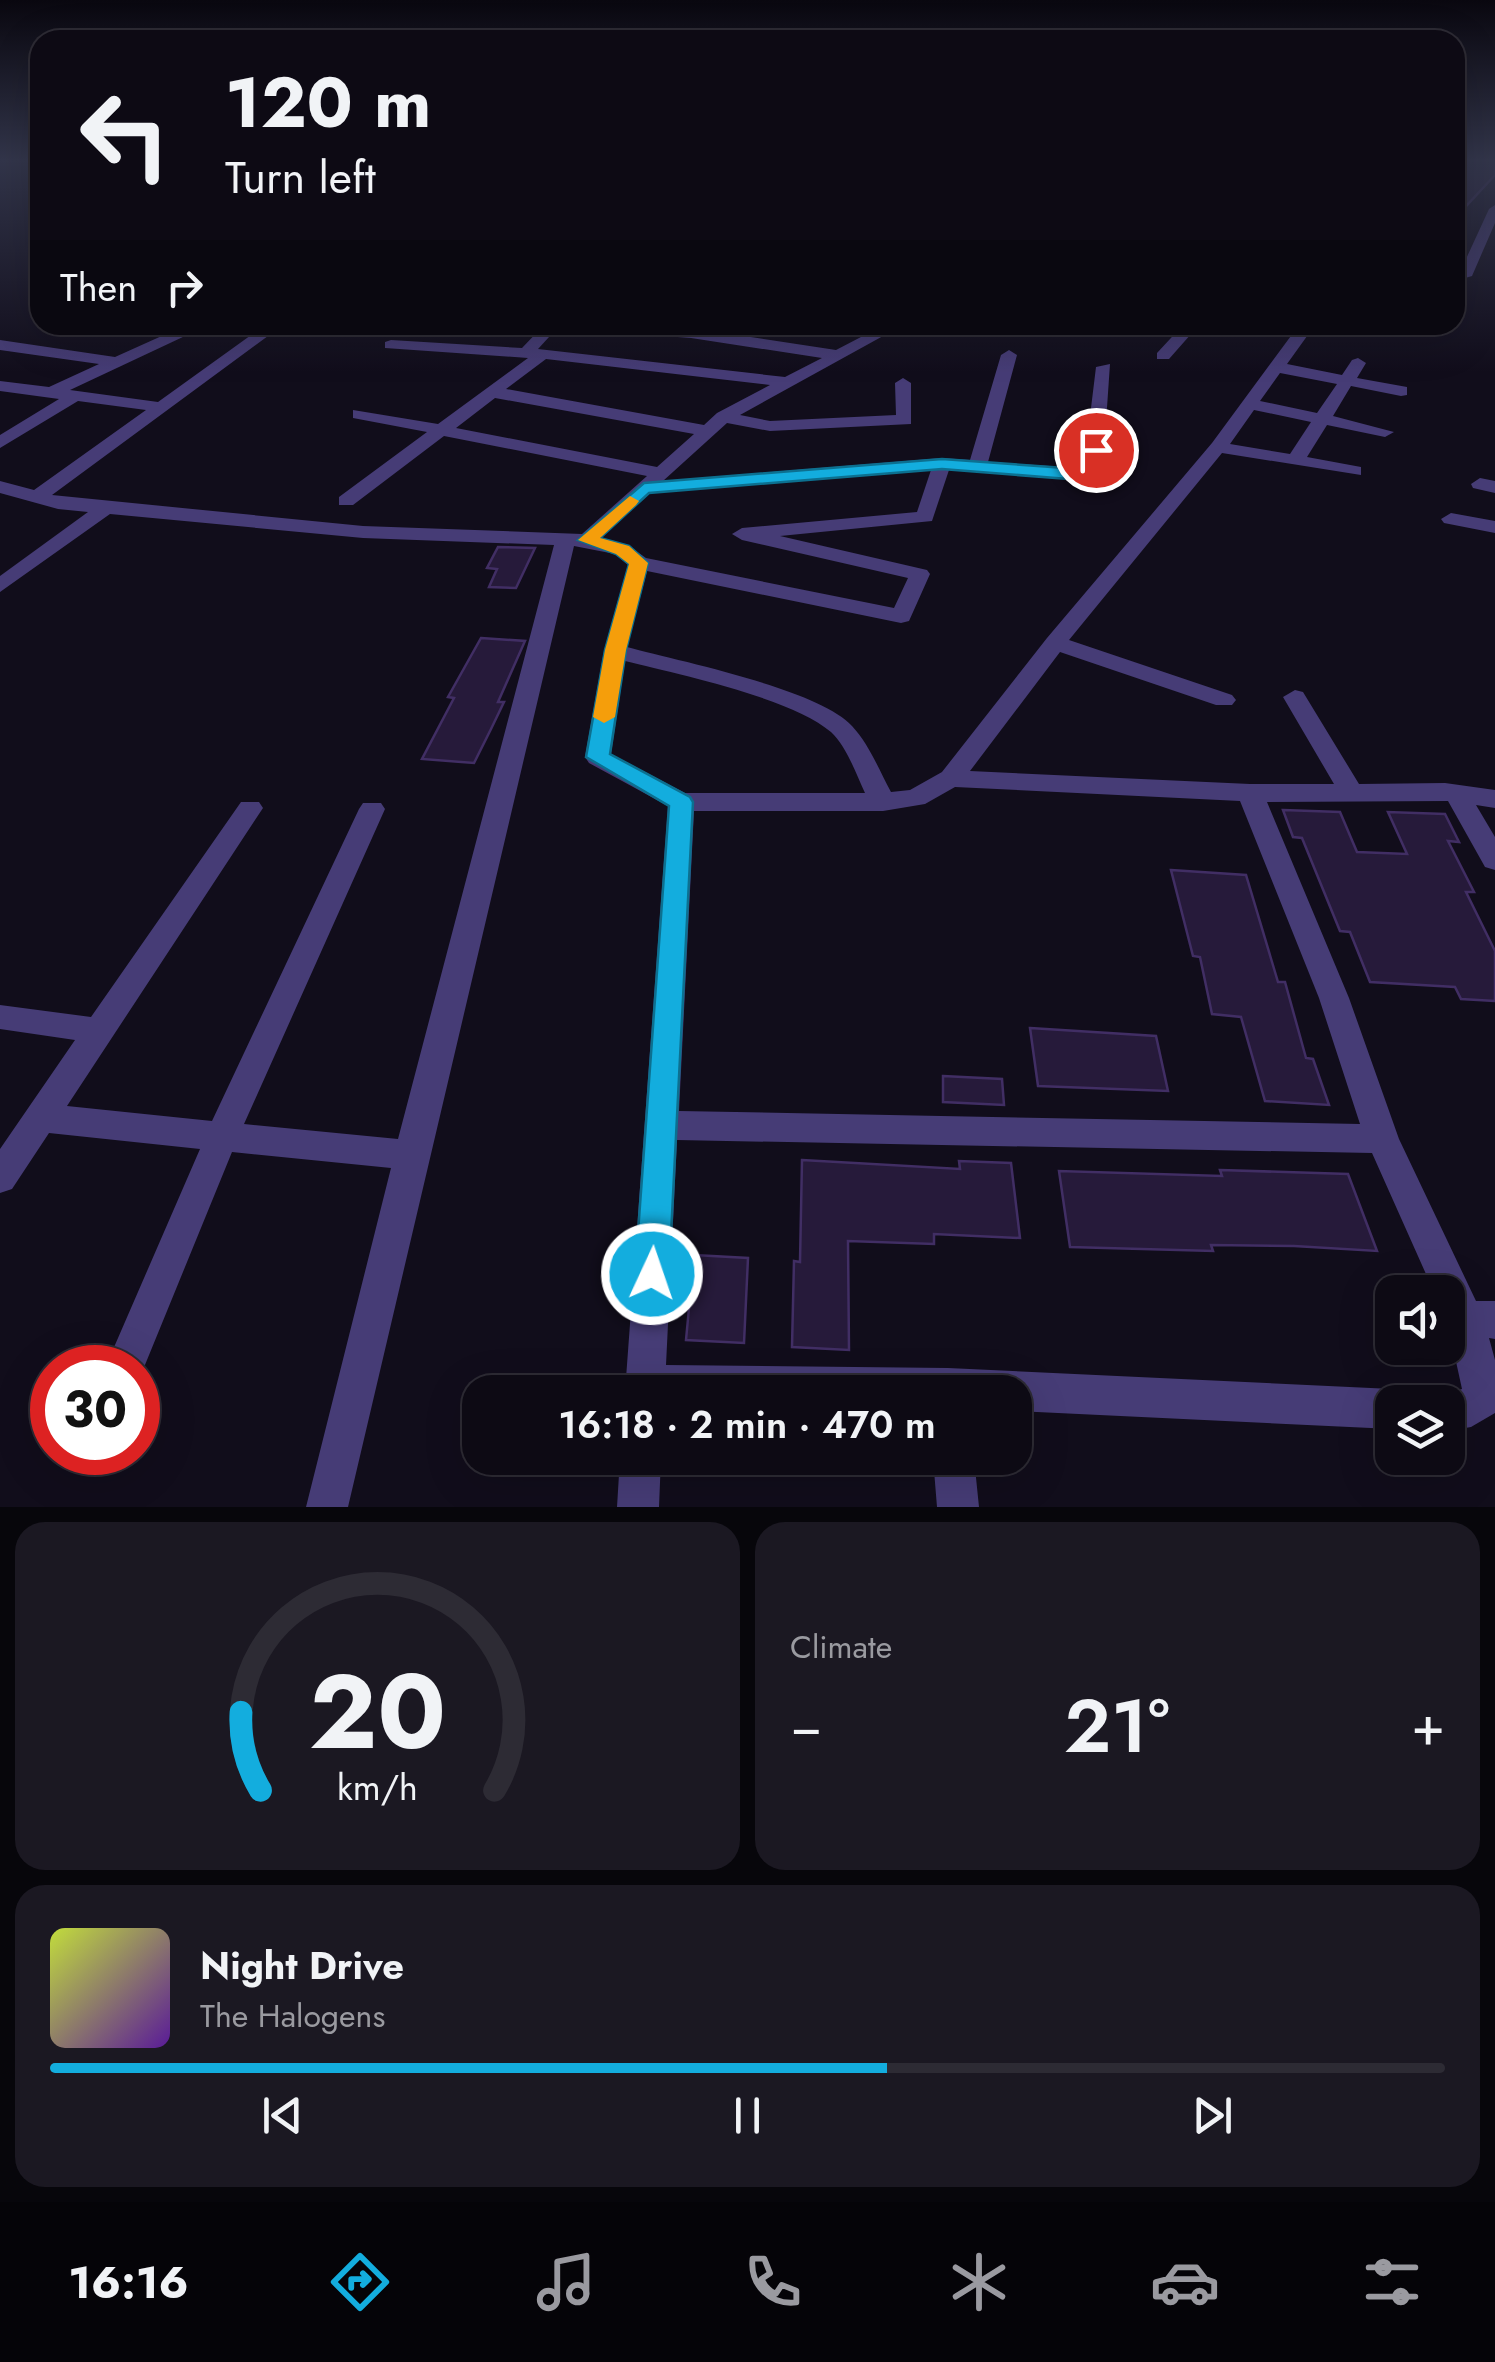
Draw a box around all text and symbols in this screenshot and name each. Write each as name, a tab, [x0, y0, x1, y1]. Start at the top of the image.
text: 120 m	[225, 52, 431, 153]
icon: left	[60, 70, 190, 200]
text: Turn left	[225, 145, 376, 210]
text: Then	[60, 260, 137, 315]
icon: right	[157, 260, 212, 315]
pin	[1054, 408, 1139, 493]
icon: arrive	[1069, 423, 1124, 478]
position arrow	[600, 1222, 704, 1326]
map controls	[1375, 1275, 1465, 1475]
button: sound	[1375, 1275, 1465, 1365]
speed limit sign: 30	[30, 1345, 160, 1475]
button: layers	[1375, 1385, 1465, 1475]
text: 16:18 · 2 min · 470 m	[558, 1397, 936, 1452]
text: Climate	[790, 1624, 892, 1670]
text: 20	[309, 1637, 446, 1787]
text: 21°	[1064, 1672, 1170, 1780]
text: −	[790, 1686, 822, 1766]
text: +	[1411, 1686, 1445, 1766]
text: km/h	[337, 1762, 418, 1813]
text: Night Drive	[200, 1938, 404, 1993]
text: The Halogens	[200, 1993, 385, 2039]
icon: previous	[255, 2088, 310, 2143]
icon: pause	[720, 2088, 775, 2143]
icon: next	[1185, 2088, 1240, 2143]
icon: directions	[325, 2247, 395, 2317]
icon: music	[531, 2247, 601, 2317]
icon: phone	[738, 2247, 808, 2317]
icon: climate	[944, 2247, 1014, 2317]
icon: car	[1150, 2247, 1220, 2317]
icon: filters	[1357, 2247, 1427, 2317]
text: 16:16	[68, 2250, 189, 2315]

